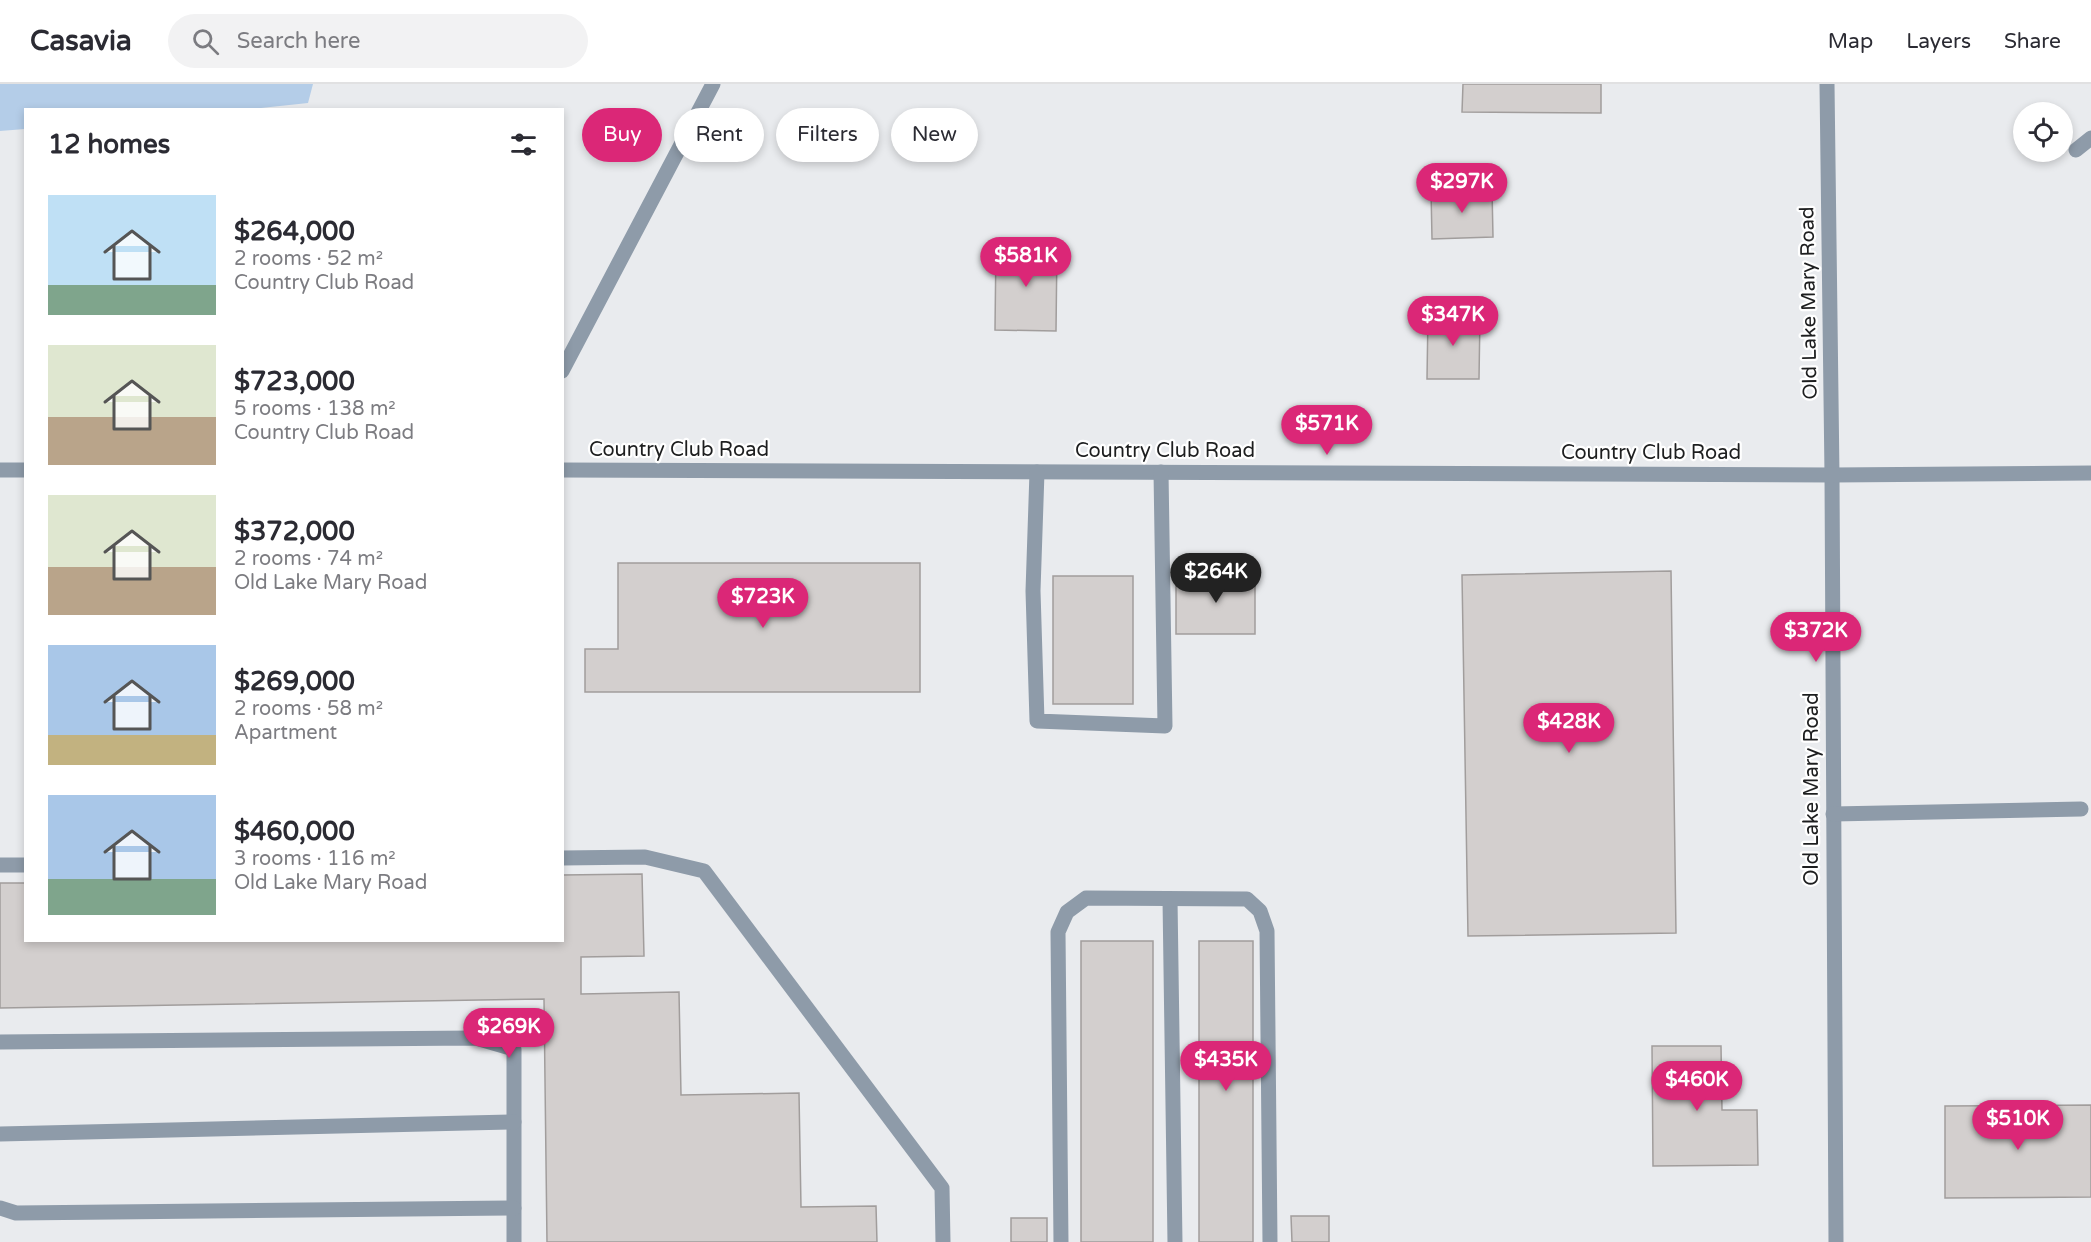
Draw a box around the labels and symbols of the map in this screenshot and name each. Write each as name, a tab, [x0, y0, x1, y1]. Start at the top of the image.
pin: $297K	[1420, 163, 1504, 214]
street label: Old Lake Mary Road	[1795, 206, 1823, 400]
pin: $581K	[984, 237, 1068, 288]
pin: $347K	[1411, 296, 1495, 347]
pin: $571K	[1285, 405, 1369, 456]
street label: Country Club Road	[589, 438, 769, 462]
street label: Country Club Road	[1075, 439, 1255, 463]
street label: Country Club Road	[1561, 441, 1741, 465]
pin: $264K	[1174, 553, 1258, 604]
pin: $723K	[721, 578, 805, 629]
pin: $372K	[1774, 612, 1858, 663]
street label: Old Lake Mary Road	[1800, 692, 1824, 886]
pin: $428K	[1527, 703, 1611, 754]
pin: $269K	[467, 1008, 551, 1059]
pin: $435K	[1184, 1041, 1268, 1092]
pin: $460K	[1655, 1061, 1739, 1112]
pin: $510K	[1976, 1100, 2060, 1151]

